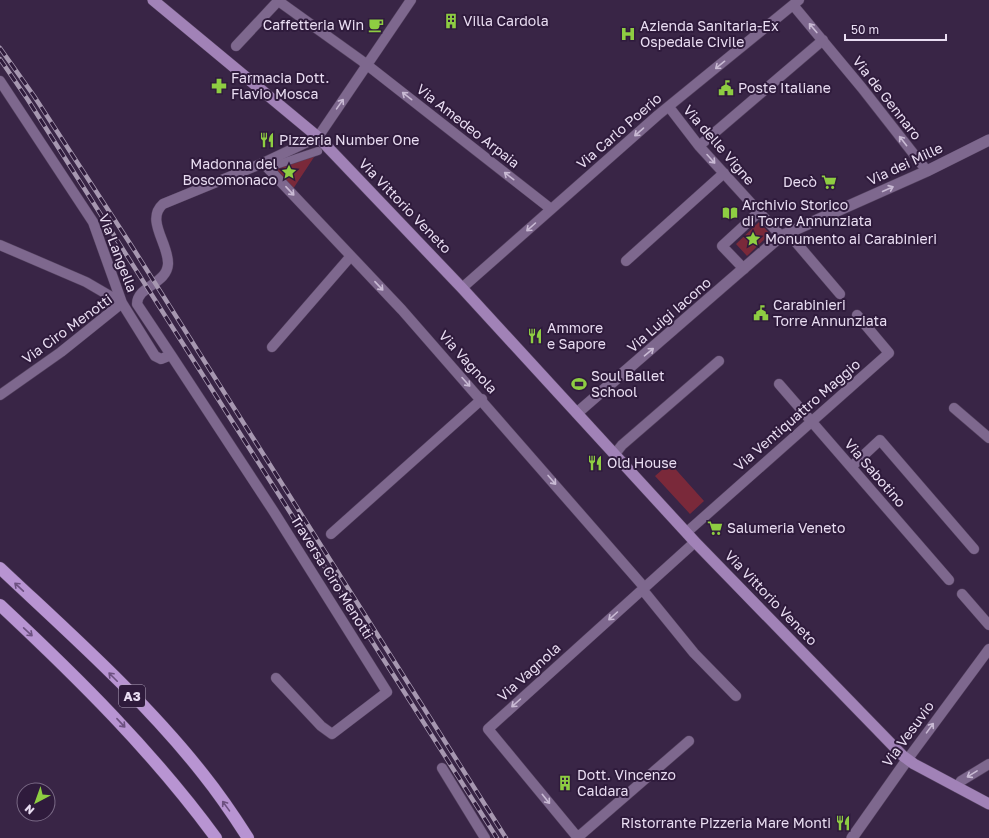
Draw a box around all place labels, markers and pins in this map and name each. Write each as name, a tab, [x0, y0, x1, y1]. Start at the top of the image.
building icon: Villa Cardola	[442, 12, 460, 30]
place label: Villa Cardola	[463, 12, 549, 29]
place label: Caffetteria Win	[263, 16, 364, 33]
cafe icon: Caffetteria Win	[367, 16, 385, 34]
place label: Azienda Sanitaria-Ex Ospedale Civile	[640, 17, 779, 50]
hospital icon: Azienda Sanitaria-Ex Ospedale Civile	[619, 25, 637, 43]
place label: Farmacia Dott. Flavio Mosca	[231, 69, 329, 102]
pharmacy icon: Farmacia Dott. Flavio Mosca	[210, 77, 228, 95]
public building icon: Poste Italiane	[717, 79, 735, 97]
place label: Poste Italiane	[738, 79, 831, 96]
restaurant icon: Pizzeria Number One	[258, 131, 276, 149]
place label: Pizzeria Number One	[279, 131, 419, 148]
place label: Madonna del Boscomonaco	[182, 155, 277, 188]
place icon: Madonna del Boscomonaco	[280, 163, 298, 181]
place label: Decò	[783, 173, 817, 190]
supermarket icon: Decò	[820, 173, 838, 191]
place label: Archivio Storico di Torre Annunziata	[742, 196, 872, 229]
library icon: Archivio Storico di Torre Annunziata	[721, 204, 739, 222]
place icon: Monumento ai Carabinieri	[744, 230, 762, 248]
place label: Monumento ai Carabinieri	[765, 230, 937, 247]
place label: Carabinieri Torre Annunziata	[773, 296, 887, 329]
public building icon: Carabinieri Torre Annunziata	[752, 304, 770, 322]
place label: Ammore e Sapore	[547, 319, 606, 352]
restaurant icon: Ammore e Sapore	[526, 327, 544, 345]
place label: Soul Ballet School	[591, 367, 665, 400]
sports icon: Soul Ballet School	[570, 375, 588, 393]
restaurant icon: Old House	[586, 454, 604, 472]
place label: Old House	[607, 454, 677, 471]
supermarket icon: Salumeria Veneto	[706, 519, 724, 537]
place label: Salumeria Veneto	[727, 519, 845, 536]
place label: Dott. Vincenzo Caldara	[577, 766, 676, 799]
building icon: Dott. Vincenzo Caldara	[556, 774, 574, 792]
place label: Ristorrante Pizzeria Mare Monti	[621, 814, 831, 831]
restaurant icon: Ristorrante Pizzeria Mare Monti	[834, 814, 852, 832]

